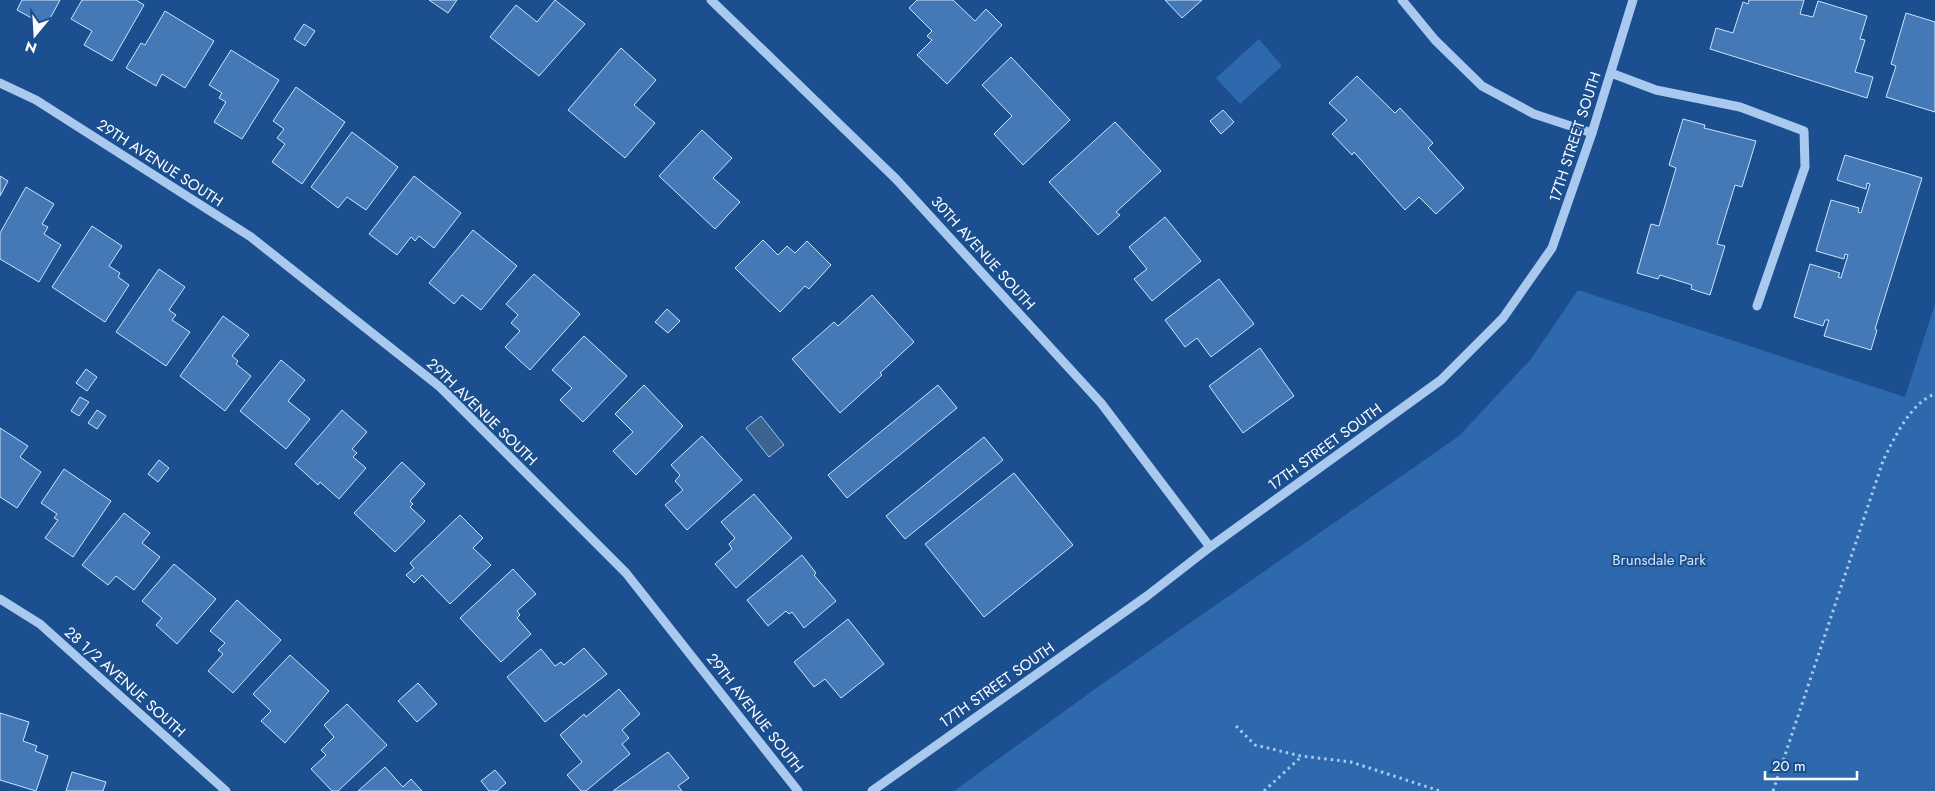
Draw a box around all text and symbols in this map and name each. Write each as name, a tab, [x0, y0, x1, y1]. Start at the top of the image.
north arrow	[10, 10, 60, 60]
text: N	[23, 36, 39, 59]
street label: 17TH STREET SOUTH	[1544, 69, 1606, 205]
street label: 29TH AVENUE SOUTH	[93, 114, 227, 212]
street label: 30TH AVENUE SOUTH	[926, 191, 1040, 315]
street label: 29TH AVENUE SOUTH	[422, 353, 542, 471]
street label: 17TH STREET SOUTH	[1263, 398, 1387, 496]
park label: Brunsdale Park	[1612, 549, 1706, 571]
street label: 28 1/2 AVENUE SOUTH	[60, 622, 190, 742]
street label: 17TH STREET SOUTH	[935, 637, 1059, 733]
street label: 29TH AVENUE SOUTH	[701, 649, 809, 777]
scale bar	[1765, 748, 1858, 780]
text: 20 m	[1772, 755, 1806, 777]

